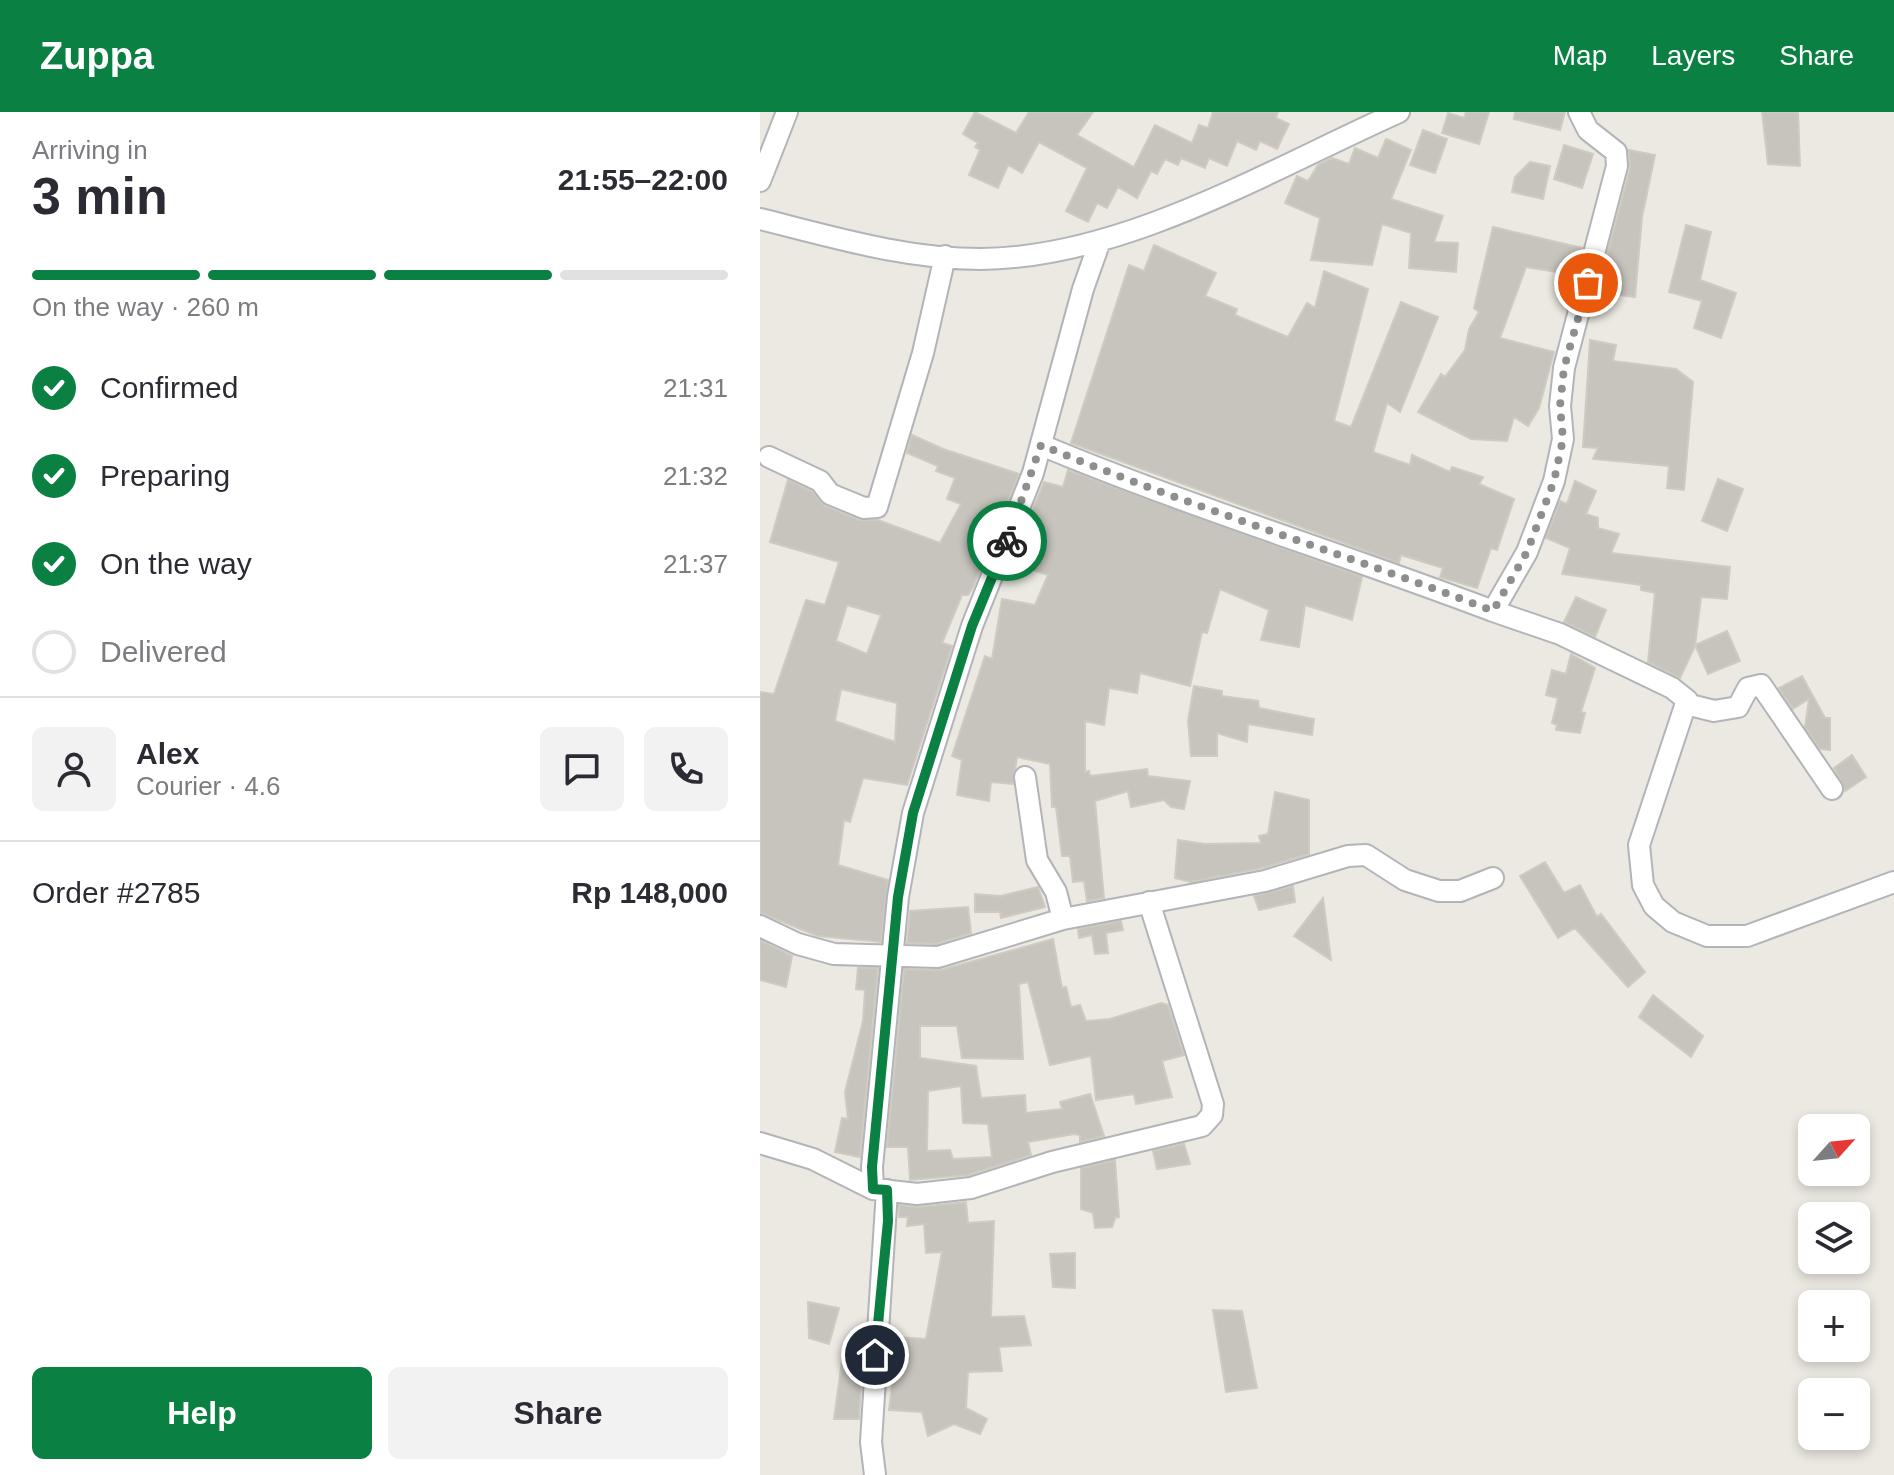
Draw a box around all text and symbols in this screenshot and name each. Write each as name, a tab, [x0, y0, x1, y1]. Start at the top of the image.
text: Zuppa	[40, 35, 154, 77]
text: Map	[1553, 40, 1607, 71]
text: Layers	[1651, 40, 1735, 71]
text: Share	[1779, 40, 1854, 71]
text: Arriving in	[32, 135, 148, 165]
text: 21:55–22:00	[558, 163, 728, 196]
text: 3 min	[32, 167, 168, 225]
pin	[1554, 249, 1622, 317]
icon: bag	[1566, 261, 1610, 305]
text: On the way · 260 m	[32, 292, 259, 322]
icon: check	[32, 366, 76, 410]
text: Confirmed	[100, 371, 238, 404]
text: 21:31	[663, 373, 728, 403]
icon: check	[32, 454, 76, 498]
text: Preparing	[100, 459, 230, 492]
text: 21:32	[663, 461, 728, 491]
courier	[967, 501, 1047, 581]
icon: bike	[985, 519, 1029, 563]
icon: check	[32, 542, 76, 586]
text: On the way	[100, 547, 252, 580]
text: 21:37	[663, 549, 728, 579]
text: Delivered	[100, 635, 227, 668]
button: person	[32, 727, 116, 811]
button: chat	[540, 727, 624, 811]
button: phone	[644, 727, 728, 811]
text: Alex	[136, 737, 199, 770]
text: Courier · 4.6	[136, 771, 281, 801]
text: Order #2785	[32, 876, 200, 909]
text: Rp 148,000	[571, 876, 728, 909]
north arrow	[1798, 1114, 1870, 1186]
map controls	[1798, 1114, 1870, 1450]
button: layers	[1798, 1202, 1870, 1274]
button: +	[1798, 1290, 1870, 1362]
pin	[841, 1321, 909, 1389]
icon: home	[853, 1333, 897, 1377]
button: Help	[32, 1367, 372, 1459]
button: Share	[388, 1367, 728, 1459]
button: −	[1798, 1378, 1870, 1450]

